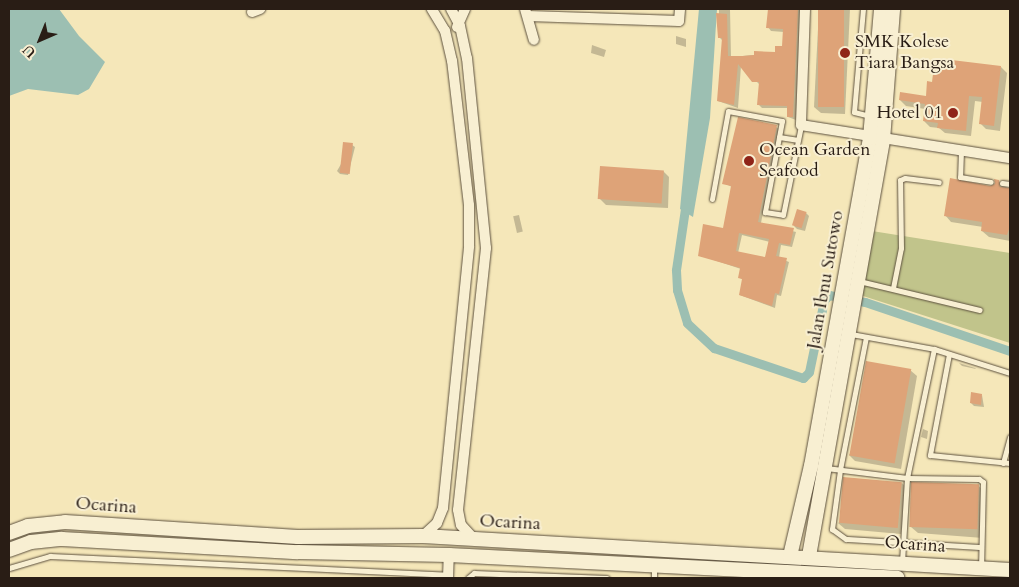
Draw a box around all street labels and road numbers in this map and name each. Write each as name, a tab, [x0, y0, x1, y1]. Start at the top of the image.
street label: Jalan Ibnu Sutowo	[803, 209, 849, 351]
street label: Ocarina	[75, 493, 137, 519]
street label: Ocarina	[479, 511, 541, 535]
street label: Ocarina	[884, 532, 946, 558]

